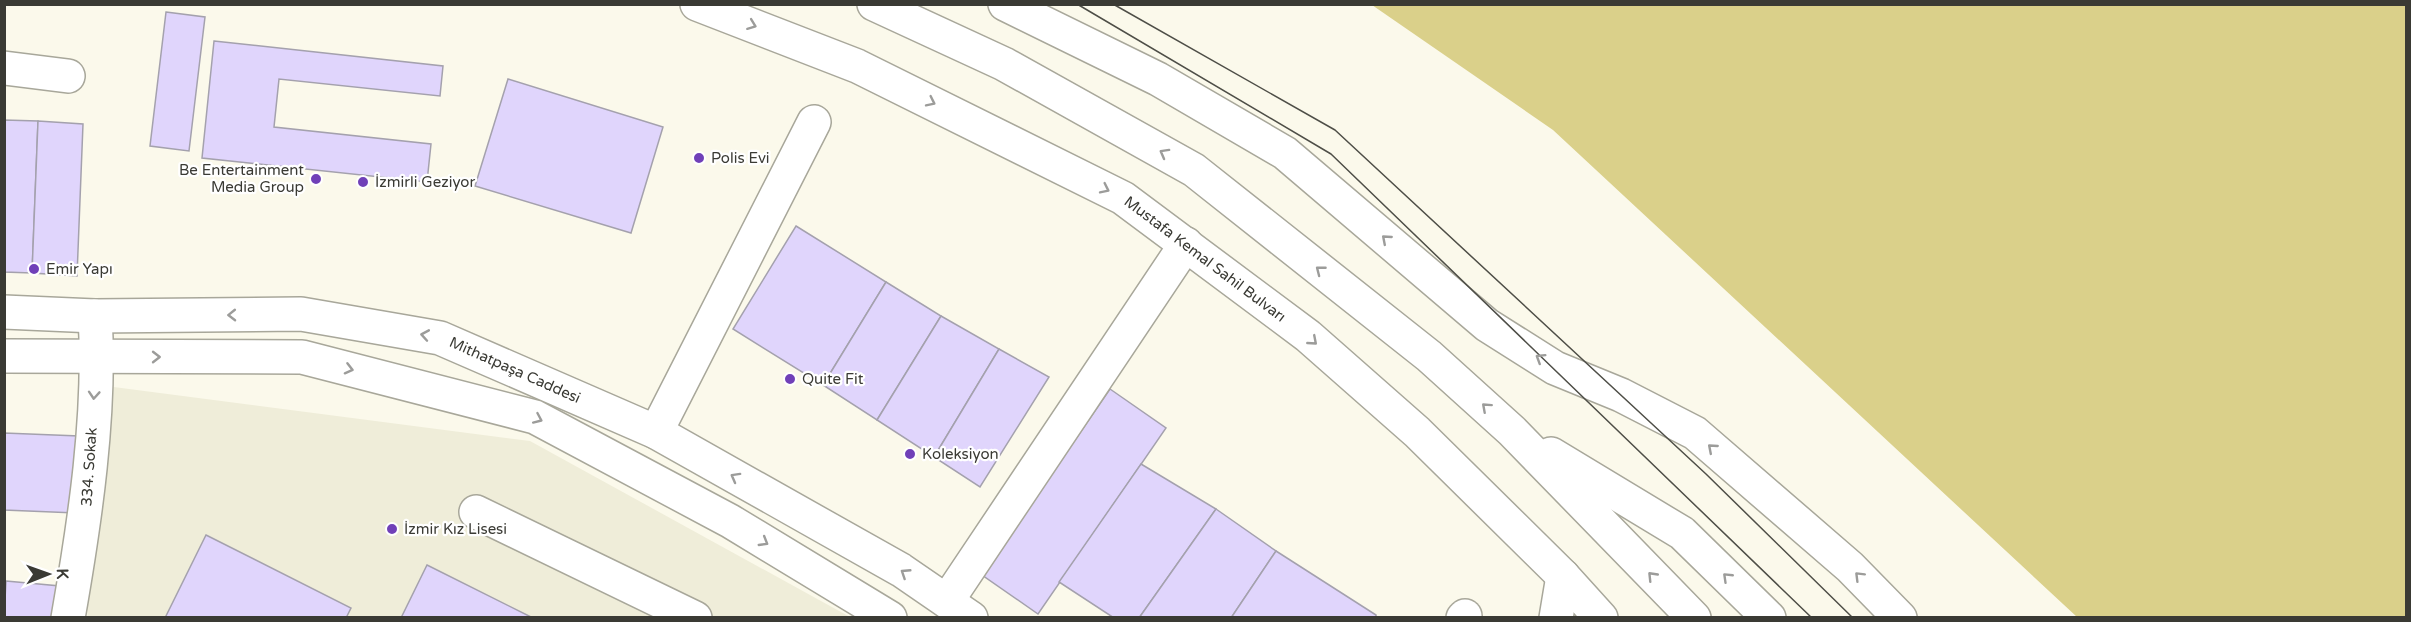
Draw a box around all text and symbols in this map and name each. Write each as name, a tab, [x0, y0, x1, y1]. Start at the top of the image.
one-way arrow	[746, 18, 756, 31]
one-way arrow	[924, 95, 935, 107]
place label: Polis Evi	[711, 149, 770, 167]
one-way arrow	[1160, 149, 1170, 161]
marker: Polis Evi	[692, 151, 706, 165]
place label: Be Entertainment Media Group	[179, 161, 304, 196]
marker: Be Entertainment Media Group	[309, 172, 323, 186]
place label: İzmirli Geziyor	[375, 173, 475, 191]
marker: İzmirli Geziyor	[356, 175, 370, 189]
one-way arrow	[1099, 182, 1110, 193]
street label: Mustafa Kemal Sahil Bulvarı	[1121, 192, 1289, 326]
one-way arrow	[1382, 236, 1393, 247]
place label: Emir Yapı	[46, 260, 113, 278]
marker: Emir Yapı	[27, 262, 41, 276]
one-way arrow	[1316, 266, 1327, 277]
one-way arrow	[227, 309, 236, 321]
one-way arrow	[420, 329, 430, 342]
street label: Mithatpaşa Caddesi	[447, 333, 583, 407]
one-way arrow	[1307, 334, 1317, 345]
one-way arrow	[151, 351, 160, 363]
one-way arrow	[1536, 354, 1546, 366]
one-way arrow	[344, 362, 354, 375]
place label: Quite Fit	[802, 370, 864, 388]
marker: Quite Fit	[783, 372, 797, 386]
one-way arrow	[88, 391, 101, 400]
one-way arrow	[1482, 403, 1493, 414]
one-way arrow	[531, 412, 542, 424]
street label: 334. Sokak	[77, 427, 101, 507]
one-way arrow	[1708, 444, 1719, 455]
place label: Koleksiyon	[922, 445, 999, 463]
marker: Koleksiyon	[903, 447, 917, 461]
one-way arrow	[731, 473, 741, 484]
place label: İzmir Kız Lisesi	[404, 520, 507, 538]
marker: İzmir Kız Lisesi	[385, 522, 399, 536]
one-way arrow	[758, 534, 768, 546]
north arrow	[18, 544, 78, 604]
text: K	[52, 568, 72, 580]
one-way arrow	[901, 569, 912, 580]
one-way arrow	[1856, 572, 1867, 583]
one-way arrow	[1649, 573, 1660, 584]
one-way arrow	[1724, 573, 1734, 584]

